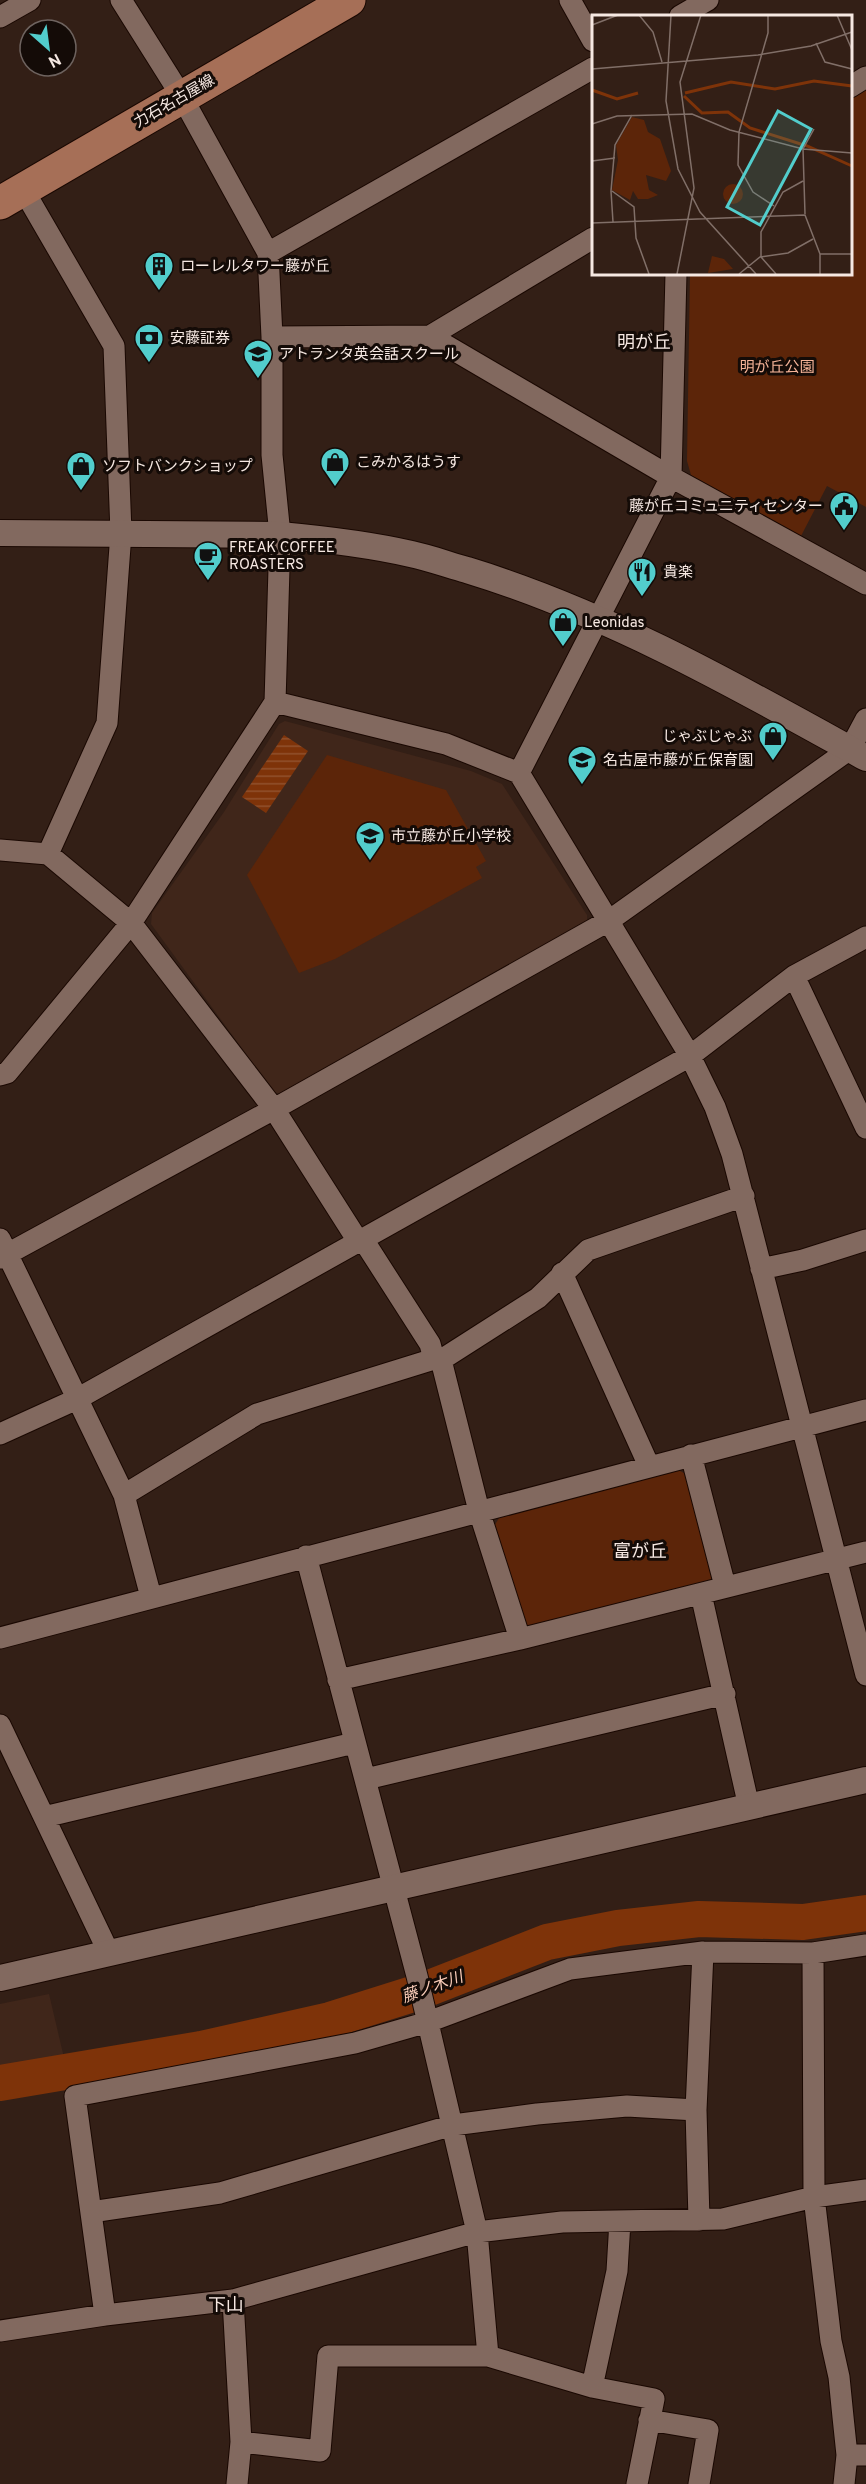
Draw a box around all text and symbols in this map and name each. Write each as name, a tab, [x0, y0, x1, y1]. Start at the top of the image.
inset map	[592, 15, 851, 274]
north arrow	[18, 18, 78, 78]
text: N	[44, 48, 64, 71]
street label: 力石名古屋線	[131, 72, 218, 133]
building icon: ローレルタワー藤が丘	[143, 250, 175, 292]
place label: ローレルタワー藤が丘	[180, 258, 330, 277]
bank icon: 安藤証券	[133, 322, 165, 364]
place label: 安藤証券	[170, 330, 230, 349]
district label: 明が丘	[617, 332, 671, 355]
school or university icon: アトランタ英会話スクール	[242, 338, 274, 380]
place label: アトランタ英会話スクール	[279, 346, 459, 365]
park label: 明が丘公園	[739, 359, 815, 378]
shop icon: こみかるはうす	[319, 446, 351, 488]
shop icon: ソフトバンクショップ	[65, 450, 97, 492]
place label: こみかるはうす	[356, 454, 461, 473]
place label: ソフトバンクショップ	[102, 458, 253, 477]
public building icon: 藤が丘コミュニティセンター	[828, 490, 860, 532]
place label: 藤が丘コミュニティセンター	[629, 498, 823, 517]
place label: FREAK COFFEE ROASTERS	[229, 539, 335, 575]
cafe icon: FREAK COFFEE ROASTERS	[192, 540, 224, 582]
restaurant icon: 貴楽	[626, 556, 658, 598]
place label: 貴楽	[663, 564, 693, 583]
shop icon: Leonidas	[547, 606, 579, 648]
place label: Leonidas	[584, 614, 645, 633]
shop icon: じゃぶじゃぶ	[757, 720, 789, 762]
place label: じゃぶじゃぶ	[662, 728, 752, 747]
school or university icon: 名古屋市藤が丘保育園	[566, 744, 598, 786]
place label: 名古屋市藤が丘保育園	[603, 752, 753, 771]
school or university icon: 市立藤が丘小学校	[354, 820, 386, 862]
place label: 市立藤が丘小学校	[391, 828, 511, 847]
district label: 富が丘	[613, 1541, 667, 1564]
water label: 藤ノ木川	[399, 1967, 468, 2008]
district label: 下山	[208, 2295, 244, 2318]

